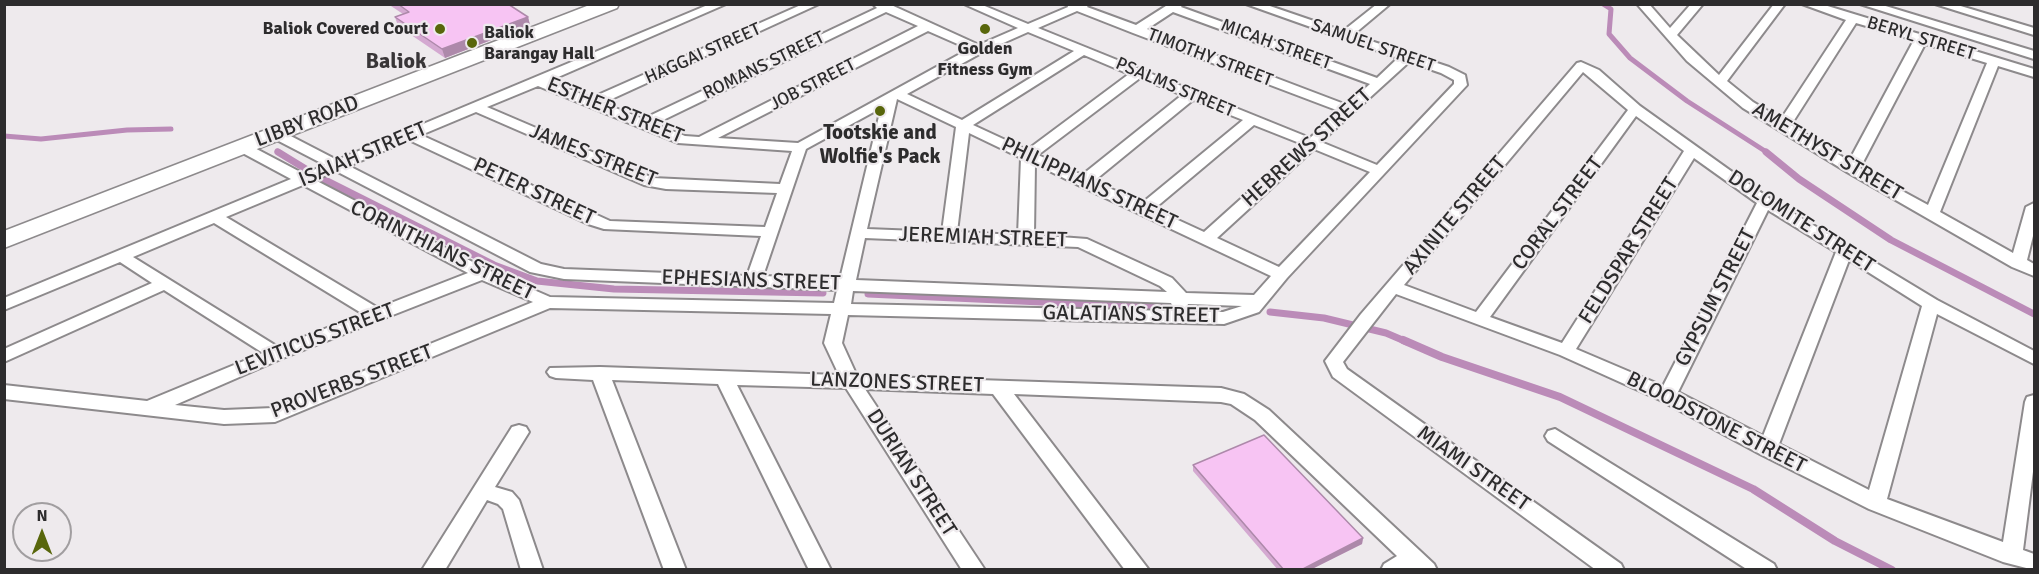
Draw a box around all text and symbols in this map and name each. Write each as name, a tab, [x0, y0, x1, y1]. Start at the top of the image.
street label: BERYL STREET	[1864, 12, 1978, 66]
street label: MICAH STREET	[1218, 15, 1334, 75]
street label: SAMUEL STREET	[1308, 15, 1438, 77]
place label: Baliok Covered Court	[262, 18, 428, 40]
street label: HAGGAI STREET	[642, 19, 764, 89]
marker: Baliok Covered Court	[433, 22, 447, 36]
place label: Baliok Barangay Hall	[484, 22, 595, 64]
marker: Golden Fitness Gym	[978, 22, 992, 36]
street label: TIMOTHY STREET	[1144, 24, 1276, 92]
street label: ROMANS STREET	[700, 27, 828, 105]
marker: Baliok Barangay Hall	[465, 36, 479, 50]
place label: Golden Fitness Gym	[937, 38, 1033, 80]
district label: Baliok	[366, 49, 426, 75]
street label: PSALMS STREET	[1112, 53, 1238, 123]
street label: JOB STREET	[767, 54, 859, 116]
street label: ESTHER STREET	[543, 72, 687, 150]
street label: HEBREWS STREET	[1237, 83, 1377, 213]
street label: LIBBY ROAD	[251, 91, 363, 153]
street label: AMETHYST STREET	[1747, 97, 1907, 207]
marker: Tootskie and Wolfie's Pack	[873, 104, 887, 118]
street label: ISAIAH STREET	[295, 117, 431, 193]
street label: JAMES STREET	[526, 119, 660, 193]
place label: Tootskie and Wolfie's Pack	[820, 120, 940, 170]
street label: PHILIPPIANS STREET	[997, 132, 1181, 236]
street label: AXINITE STREET	[1398, 152, 1512, 280]
street label: CORAL STREET	[1507, 152, 1609, 276]
street label: PETER STREET	[469, 153, 599, 231]
street label: DOLOMITE STREET	[1723, 165, 1879, 279]
street label: FELDSPAR STREET	[1574, 173, 1684, 329]
street label: CORINTHIANS STREET	[346, 195, 538, 307]
street label: JEREMIAH STREET	[898, 222, 1068, 254]
street label: GYPSUM STREET	[1670, 225, 1762, 371]
street label: EPHESIANS STREET	[661, 265, 841, 297]
street label: LEVITICUS STREET	[232, 298, 398, 382]
street label: GALATIANS STREET	[1042, 301, 1220, 329]
street label: PROVERBS STREET	[267, 340, 437, 424]
street label: LANZONES STREET	[810, 367, 984, 399]
street label: BLOODSTONE STREET	[1622, 367, 1810, 479]
street label: DURIAN STREET	[861, 405, 961, 541]
street label: MIAMI STREET	[1412, 421, 1534, 517]
north arrow	[12, 502, 72, 562]
text: N	[36, 506, 48, 526]

